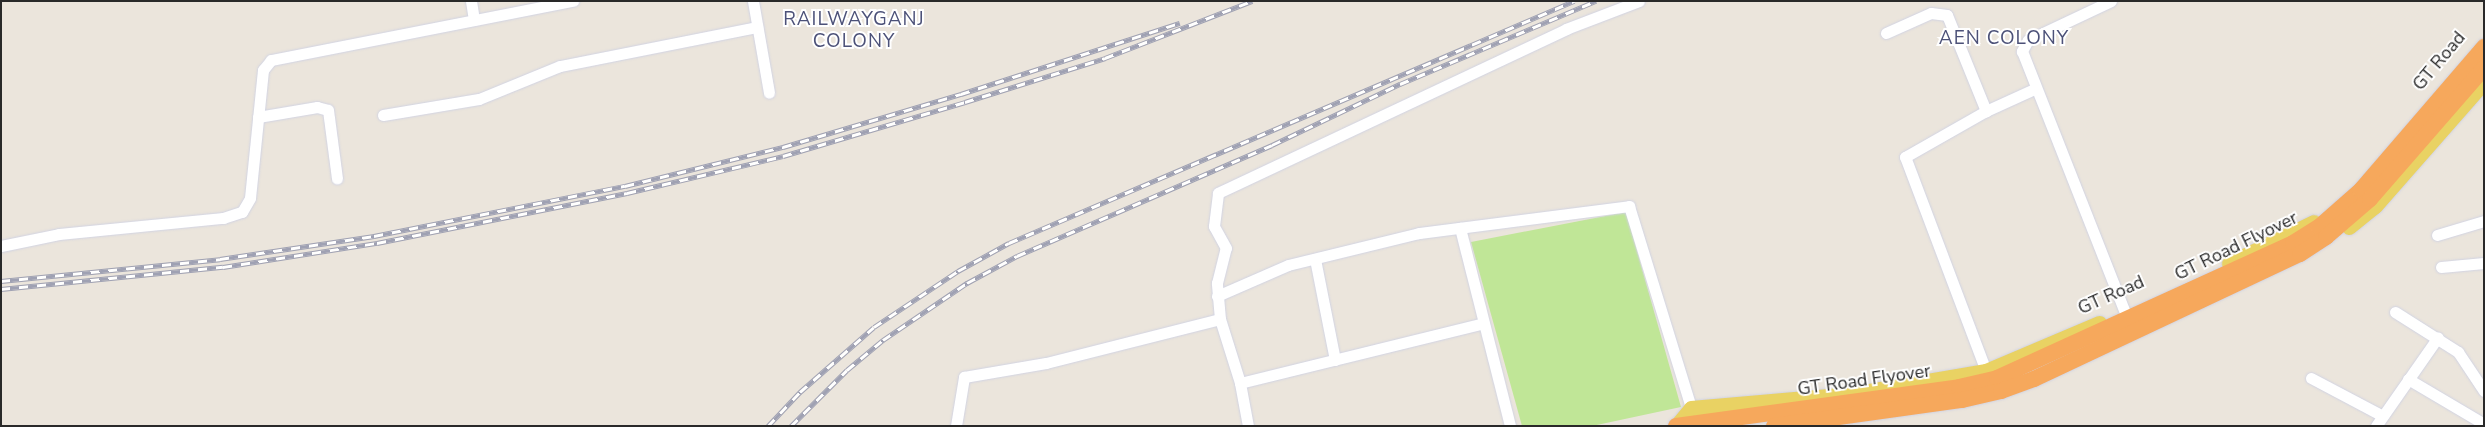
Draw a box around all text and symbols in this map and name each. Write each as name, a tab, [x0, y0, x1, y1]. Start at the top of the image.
district label: RAILWAYGANJ COLONY	[782, 9, 926, 53]
street label: GT Road	[2408, 27, 2470, 95]
district label: AEN COLONY	[1938, 28, 2070, 50]
street label: GT Road Flyover	[2171, 207, 2301, 285]
street label: GT Road	[2075, 271, 2147, 319]
street label: GT Road Flyover	[1796, 360, 1932, 400]

